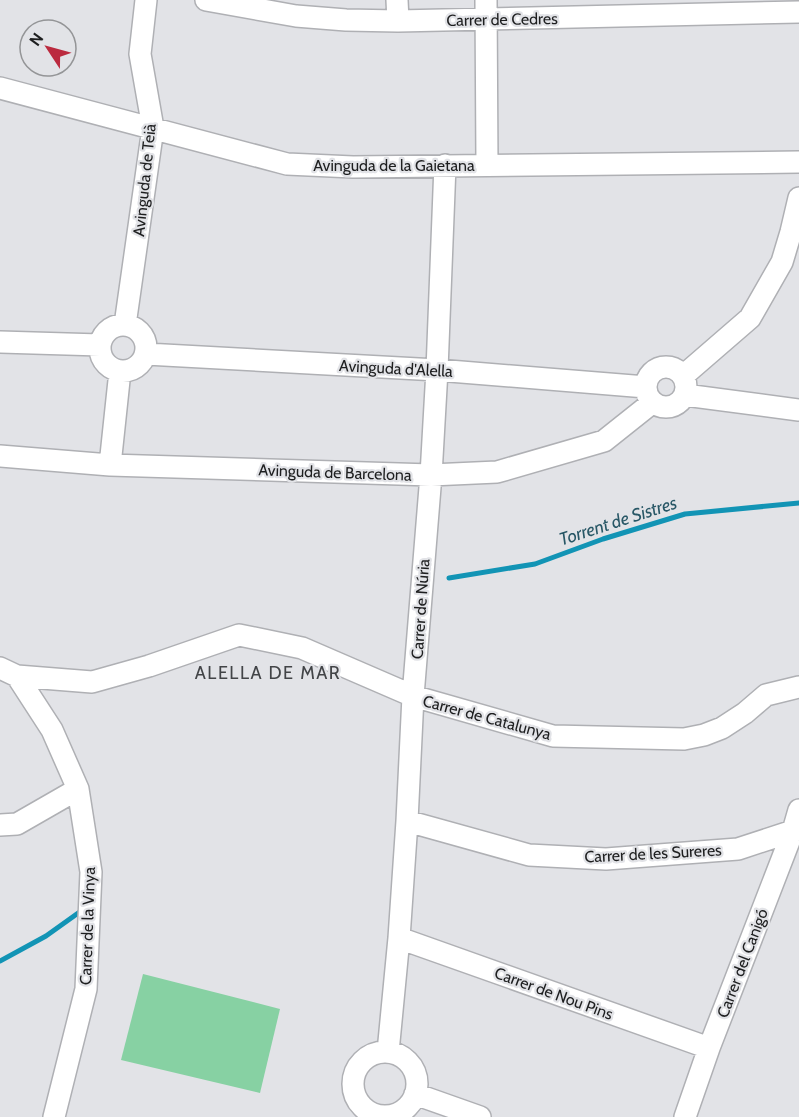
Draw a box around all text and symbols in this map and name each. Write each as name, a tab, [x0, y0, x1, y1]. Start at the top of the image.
street label: Carrer de Cedres	[446, 9, 558, 30]
north arrow	[18, 18, 78, 78]
text: N	[25, 29, 47, 50]
street label: Avinguda de Teià	[129, 122, 160, 237]
street label: Avinguda de la Gaietana	[313, 156, 475, 175]
street label: Avinguda d'Alella	[339, 356, 454, 381]
street label: Avinguda de Barcelona	[258, 460, 412, 485]
water label: Torrent de Sistres	[556, 492, 680, 550]
street label: Carrer de Núria	[408, 558, 434, 660]
district label: ALELLA DE MAR	[195, 662, 341, 684]
street label: Carrer de Catalunya	[421, 691, 553, 744]
street label: Carrer de les Sureres	[584, 840, 723, 867]
street label: Carrer de la Vinya	[76, 866, 99, 985]
street label: Carrer del Canigó	[713, 906, 772, 1020]
street label: Carrer de Nou Pins	[492, 963, 616, 1024]

